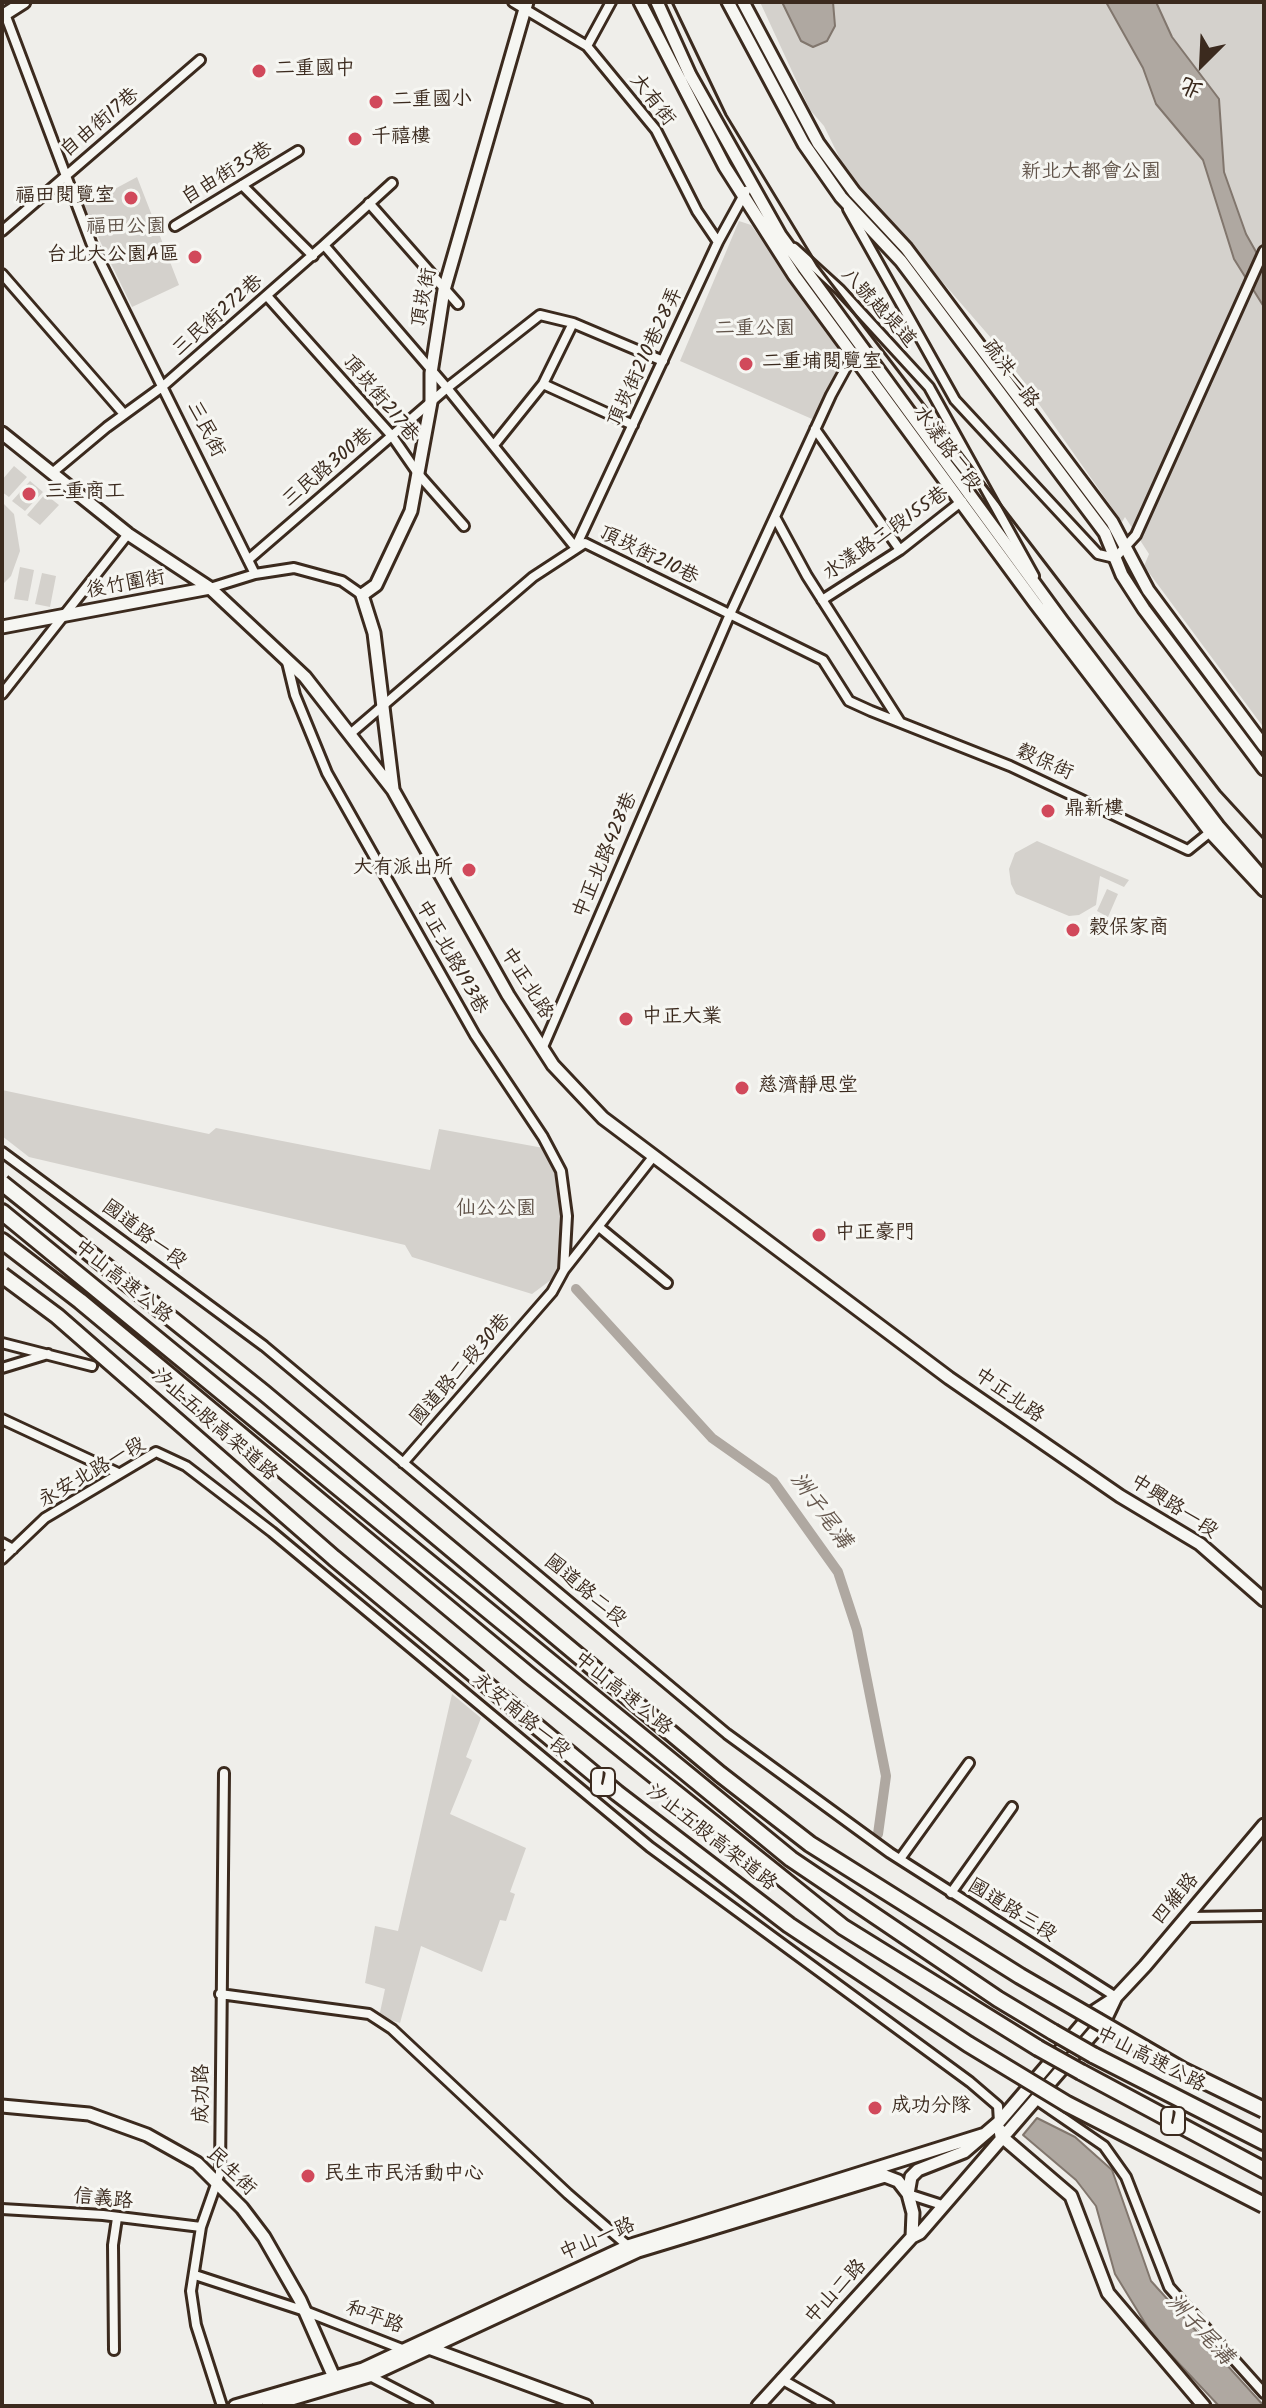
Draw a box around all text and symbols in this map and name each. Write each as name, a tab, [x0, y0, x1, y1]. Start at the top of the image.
north arrow	[1162, 24, 1242, 104]
place label: 二重國中	[275, 59, 355, 83]
marker: 二重國中	[250, 62, 268, 80]
text: 北	[1175, 66, 1209, 107]
street label: 大有街	[623, 70, 679, 132]
street label: 自由街17巷	[57, 84, 145, 164]
place label: 二重國小	[392, 90, 472, 114]
marker: 二重國小	[367, 93, 385, 111]
place label: 千禧樓	[371, 127, 431, 151]
marker: 千禧樓	[346, 130, 364, 148]
street label: 自由街35巷	[178, 138, 278, 212]
park label: 新北大都會公園	[1021, 162, 1161, 186]
place label: 福田閱覽室	[15, 186, 115, 210]
marker: 福田閱覽室	[122, 189, 140, 207]
park label: 福田公園	[86, 217, 166, 241]
place label: 台北大公園A區	[47, 245, 179, 269]
marker: 台北大公園A區	[186, 248, 204, 266]
street label: 八號越堤道	[834, 264, 920, 354]
street label: 頂崁街	[408, 266, 444, 330]
street label: 三民街272巷	[169, 271, 269, 363]
street label: 頂崁街210巷28弄	[604, 284, 690, 432]
park label: 二重公園	[715, 319, 795, 343]
street label: 疏洪一路	[975, 336, 1043, 414]
street label: 頂崁街217巷	[335, 351, 423, 449]
place label: 二重埔閱覽室	[762, 352, 882, 376]
marker: 二重埔閱覽室	[737, 355, 755, 373]
street label: 三民街	[180, 398, 228, 462]
street label: 水漾路二段	[906, 402, 984, 498]
street label: 三民路300巷	[279, 424, 379, 514]
place label: 三重商工	[45, 482, 125, 506]
street label: 水漾路二段155巷	[820, 483, 954, 587]
marker: 三重商工	[20, 485, 38, 503]
street label: 頂崁街210巷	[594, 523, 702, 591]
street label: 後竹圍街	[85, 567, 167, 605]
street label: 穀保街	[1012, 741, 1076, 787]
street label: 中正北路428巷	[570, 789, 644, 923]
place label: 鼎新樓	[1064, 799, 1124, 823]
marker: 鼎新樓	[1039, 802, 1057, 820]
place label: 大有派出所	[353, 858, 453, 882]
marker: 大有派出所	[460, 861, 478, 879]
street label: 中正北路193巷	[409, 896, 491, 1020]
place label: 穀保家商	[1089, 918, 1169, 942]
marker: 穀保家商	[1064, 921, 1082, 939]
street label: 中正北路	[494, 944, 556, 1024]
place label: 中正大業	[642, 1007, 722, 1031]
marker: 中正大業	[617, 1010, 635, 1028]
place label: 慈濟靜思堂	[758, 1076, 858, 1100]
marker: 慈濟靜思堂	[733, 1079, 751, 1097]
street label: 國道路一段	[96, 1196, 190, 1276]
park label: 仙公公園	[456, 1199, 536, 1223]
place label: 中正豪門	[835, 1223, 915, 1247]
marker: 中正豪門	[810, 1226, 828, 1244]
street label: 中山高速公路	[68, 1236, 176, 1330]
street label: 國道路二段30巷	[407, 1310, 517, 1432]
street label: 汐止五股高架道路	[145, 1364, 281, 1488]
street label: 中正北路	[968, 1364, 1048, 1430]
street label: 永安北路一段	[35, 1434, 151, 1514]
water label: 洲子尾溝	[782, 1469, 856, 1555]
street label: 中興路一段	[1125, 1471, 1221, 1545]
street label: 國道路二段	[538, 1551, 630, 1633]
street label: 中山高速公路	[568, 1648, 676, 1742]
street label: 永安南路一段	[466, 1669, 574, 1765]
road number: 1	[591, 1768, 615, 1796]
street label: 汐止五股高架道路	[640, 1780, 780, 1898]
street label: 四維路	[1149, 1869, 1205, 1931]
street label: 國道路三段	[962, 1875, 1060, 1949]
street label: 中山高速公路	[1091, 2023, 1209, 2099]
street label: 成功路	[192, 2064, 216, 2124]
place label: 成功分隊	[891, 2096, 971, 2120]
marker: 成功分隊	[866, 2099, 884, 2117]
road number: 1	[1161, 2107, 1185, 2135]
street label: 民生街	[200, 2144, 260, 2202]
place label: 民生市民活動中心	[324, 2164, 484, 2188]
marker: 民生市民活動中心	[299, 2167, 317, 2185]
street label: 信義路	[72, 2186, 134, 2216]
street label: 中山一路	[556, 2214, 640, 2268]
street label: 中山二路	[801, 2256, 873, 2330]
water label: 洲子尾溝	[1158, 2290, 1238, 2372]
street label: 和平路	[342, 2297, 406, 2341]

